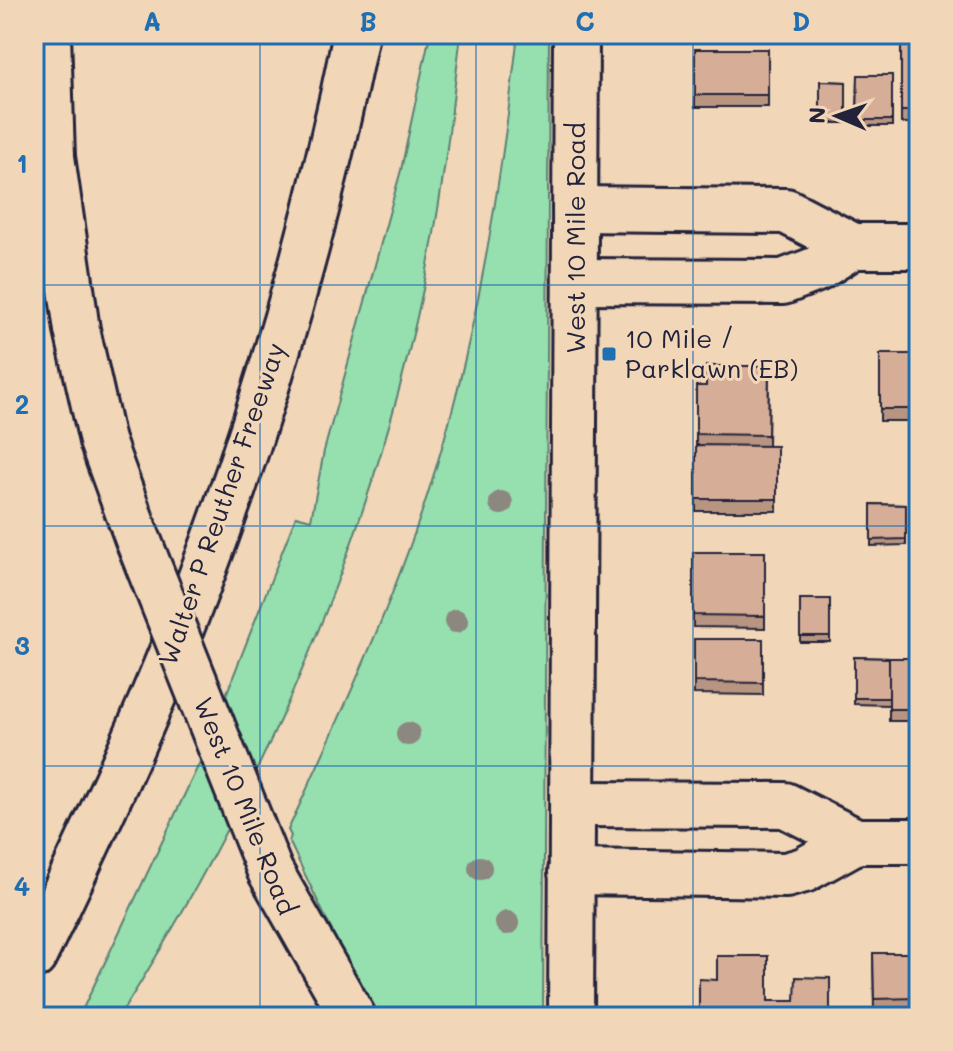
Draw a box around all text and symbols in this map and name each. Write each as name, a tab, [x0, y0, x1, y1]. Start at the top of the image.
text: A	[143, 4, 161, 38]
text: B	[359, 4, 377, 38]
text: C	[575, 4, 595, 38]
text: D	[792, 4, 810, 38]
north arrow	[797, 76, 877, 156]
text: N	[802, 106, 831, 124]
street label: West 10 Mile Road	[558, 122, 592, 354]
text: 1	[16, 146, 28, 180]
place label: 10 Mile / Parklawn (EB)	[625, 321, 798, 385]
street label: Walter P Reuther Freeway	[150, 338, 292, 669]
marker: 10 Mile / Parklawn (EB)	[600, 345, 618, 363]
text: 2	[15, 387, 29, 421]
text: 3	[14, 628, 30, 662]
street label: West 10 Mile Road	[187, 692, 305, 919]
text: 4	[14, 869, 30, 903]

